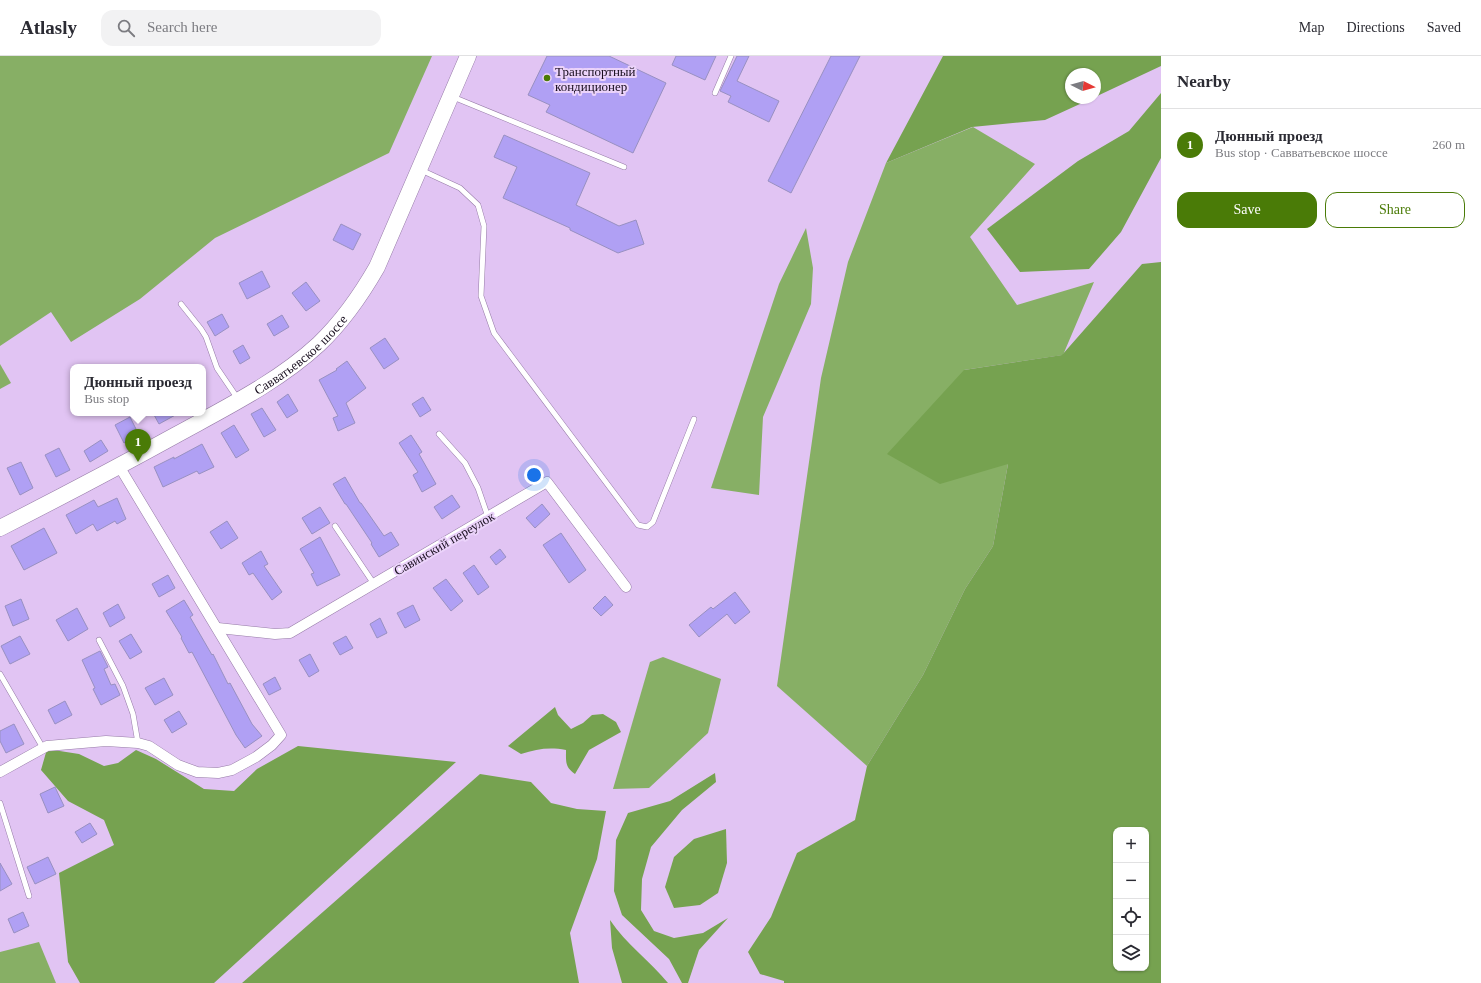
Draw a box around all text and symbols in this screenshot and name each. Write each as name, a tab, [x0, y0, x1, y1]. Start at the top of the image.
search box	[101, 10, 381, 46]
text: Atlasly	[20, 17, 77, 38]
icon: search	[115, 17, 137, 39]
text: Search here	[147, 19, 217, 35]
text: Map	[1299, 20, 1324, 35]
text: Directions	[1346, 20, 1405, 35]
text: Saved	[1427, 20, 1461, 35]
place label: Транспортный кондиционер	[555, 64, 636, 94]
north arrow	[1065, 68, 1101, 104]
text: Nearby	[1177, 72, 1231, 91]
marker: Транспортный кондиционер	[542, 73, 552, 83]
text: Дюнный проезд	[1215, 128, 1323, 144]
text: 1	[1187, 137, 1193, 152]
text: 260 m	[1432, 137, 1465, 152]
text: Bus stop · Савватьевское шоссе	[1215, 145, 1388, 160]
button: Save	[1177, 192, 1317, 228]
button: Share	[1325, 192, 1465, 228]
street label: Савватьевское шоссе	[251, 312, 350, 398]
popup	[70, 364, 206, 416]
text: Дюнный проезд	[84, 374, 192, 390]
text: Bus stop	[84, 391, 129, 406]
pin: 1	[125, 429, 151, 462]
your location	[524, 465, 544, 485]
street label: Савинский переулок	[391, 508, 498, 578]
map controls	[1113, 827, 1149, 971]
button: +	[1113, 827, 1149, 863]
button: −	[1113, 863, 1149, 899]
button: locate	[1113, 899, 1149, 935]
button: layers	[1113, 935, 1149, 971]

